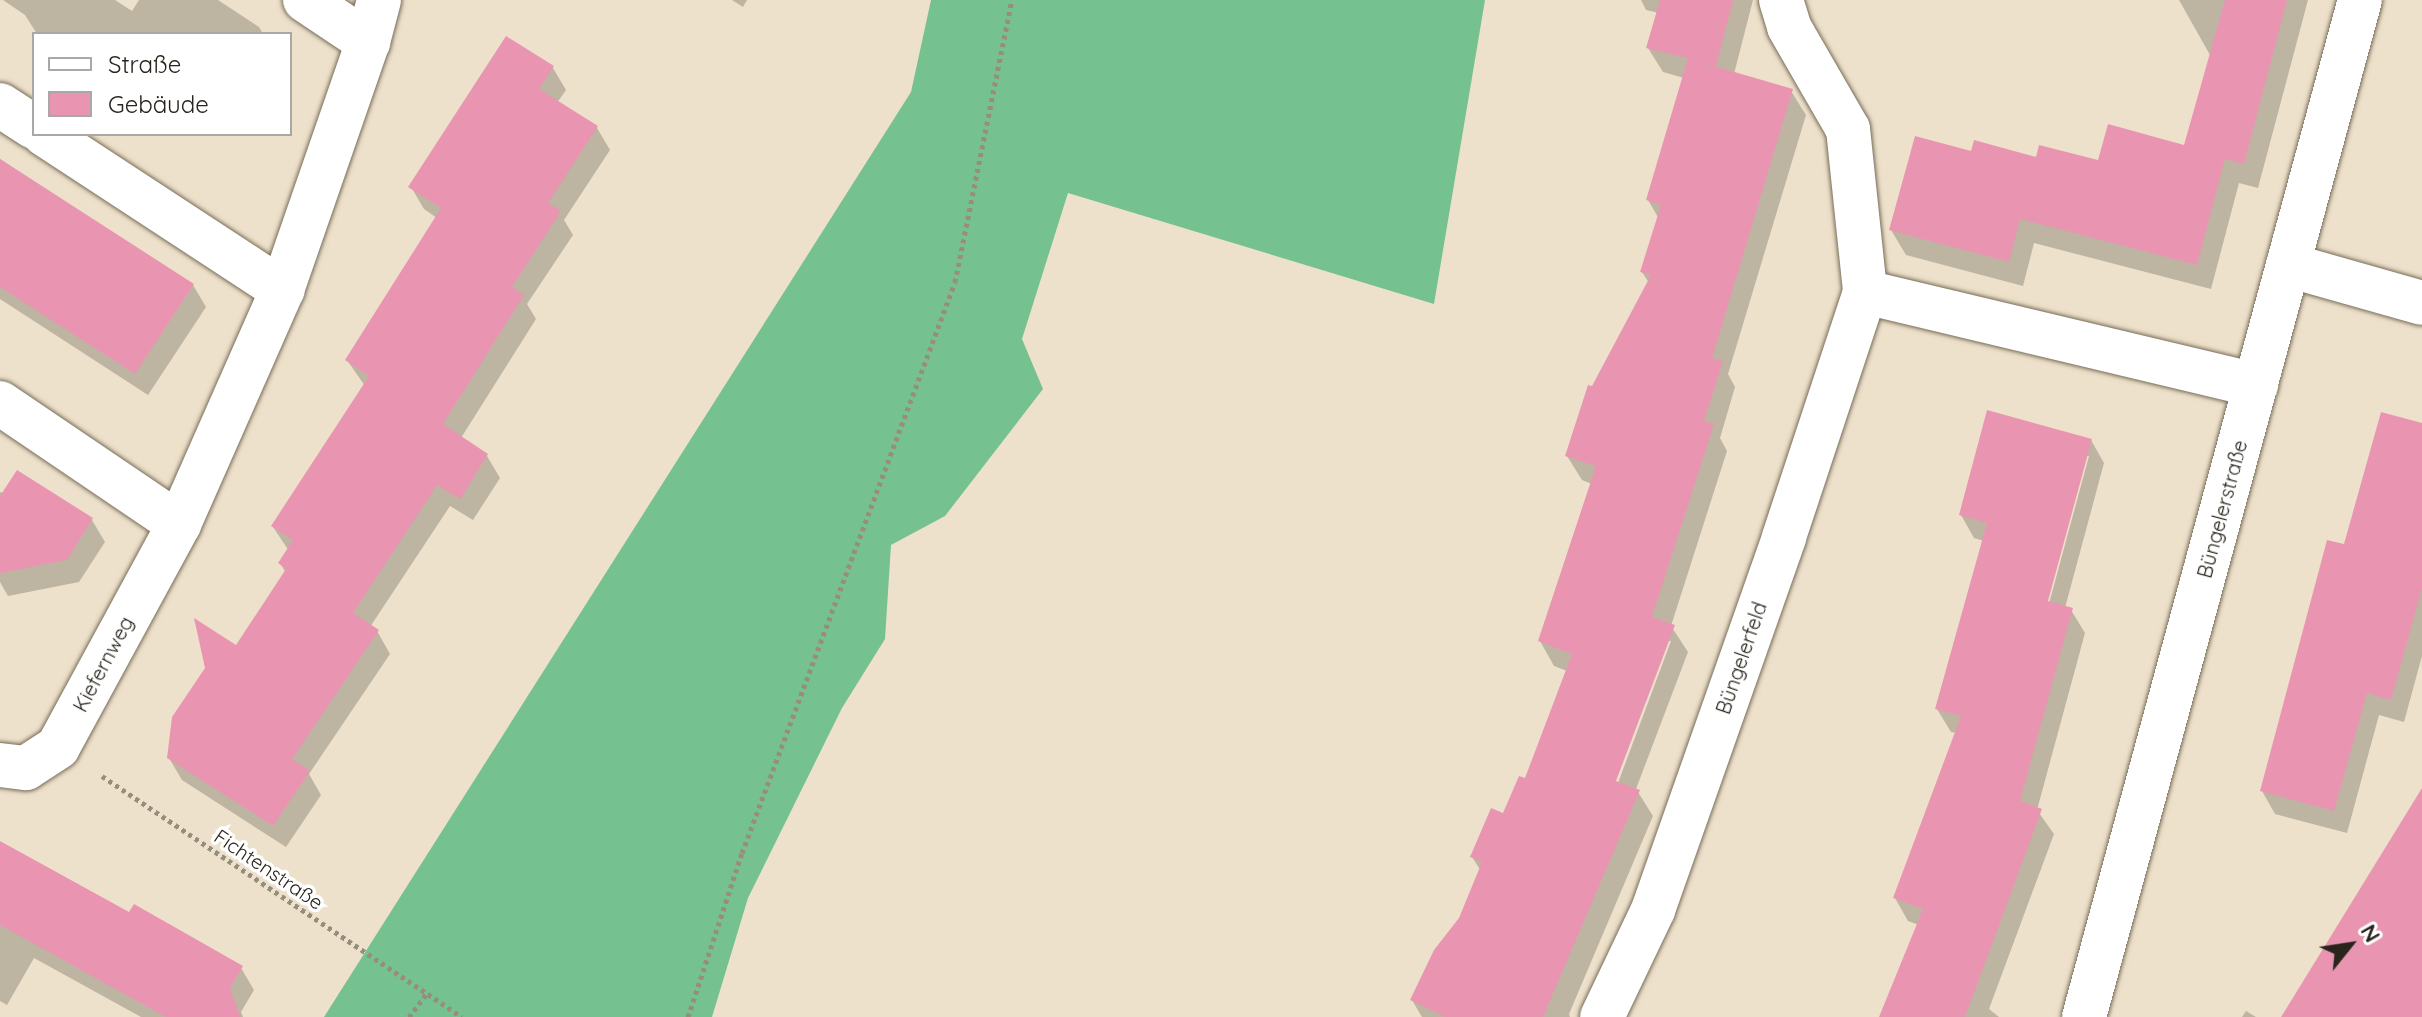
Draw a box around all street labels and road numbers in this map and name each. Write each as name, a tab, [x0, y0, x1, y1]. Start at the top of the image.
street label: Büngelerstraße	[2192, 437, 2252, 581]
street label: Büngelerfeld	[1711, 599, 1771, 717]
street label: Kiefernweg	[68, 612, 138, 716]
street label: Fichtenstraße	[210, 824, 328, 914]

